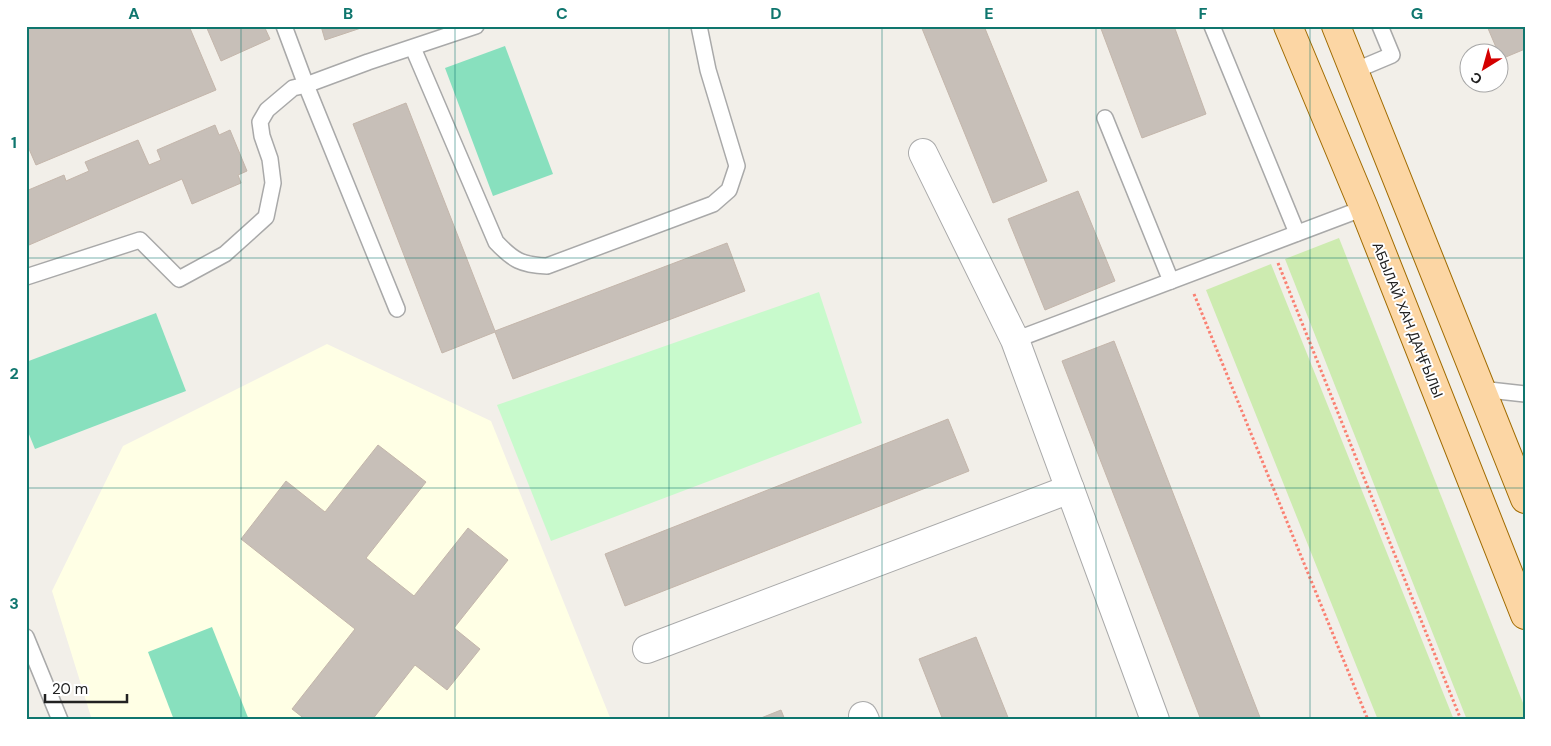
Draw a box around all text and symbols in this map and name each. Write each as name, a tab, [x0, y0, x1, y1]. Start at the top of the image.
text: A	[128, 3, 140, 24]
text: B	[343, 3, 353, 24]
text: C	[556, 3, 568, 24]
text: D	[770, 3, 782, 24]
text: E	[984, 3, 994, 24]
text: F	[1199, 3, 1208, 24]
text: G	[1411, 3, 1423, 24]
north arrow	[1458, 42, 1508, 92]
text: С	[1467, 68, 1486, 89]
text: 1	[11, 132, 17, 153]
street label: АБЫЛАЙ ХАН ДАҢҒЫЛЫ	[1369, 240, 1447, 400]
text: 2	[9, 363, 19, 384]
text: 3	[9, 593, 19, 614]
scale bar	[45, 671, 128, 703]
text: 20 m	[52, 679, 88, 699]

